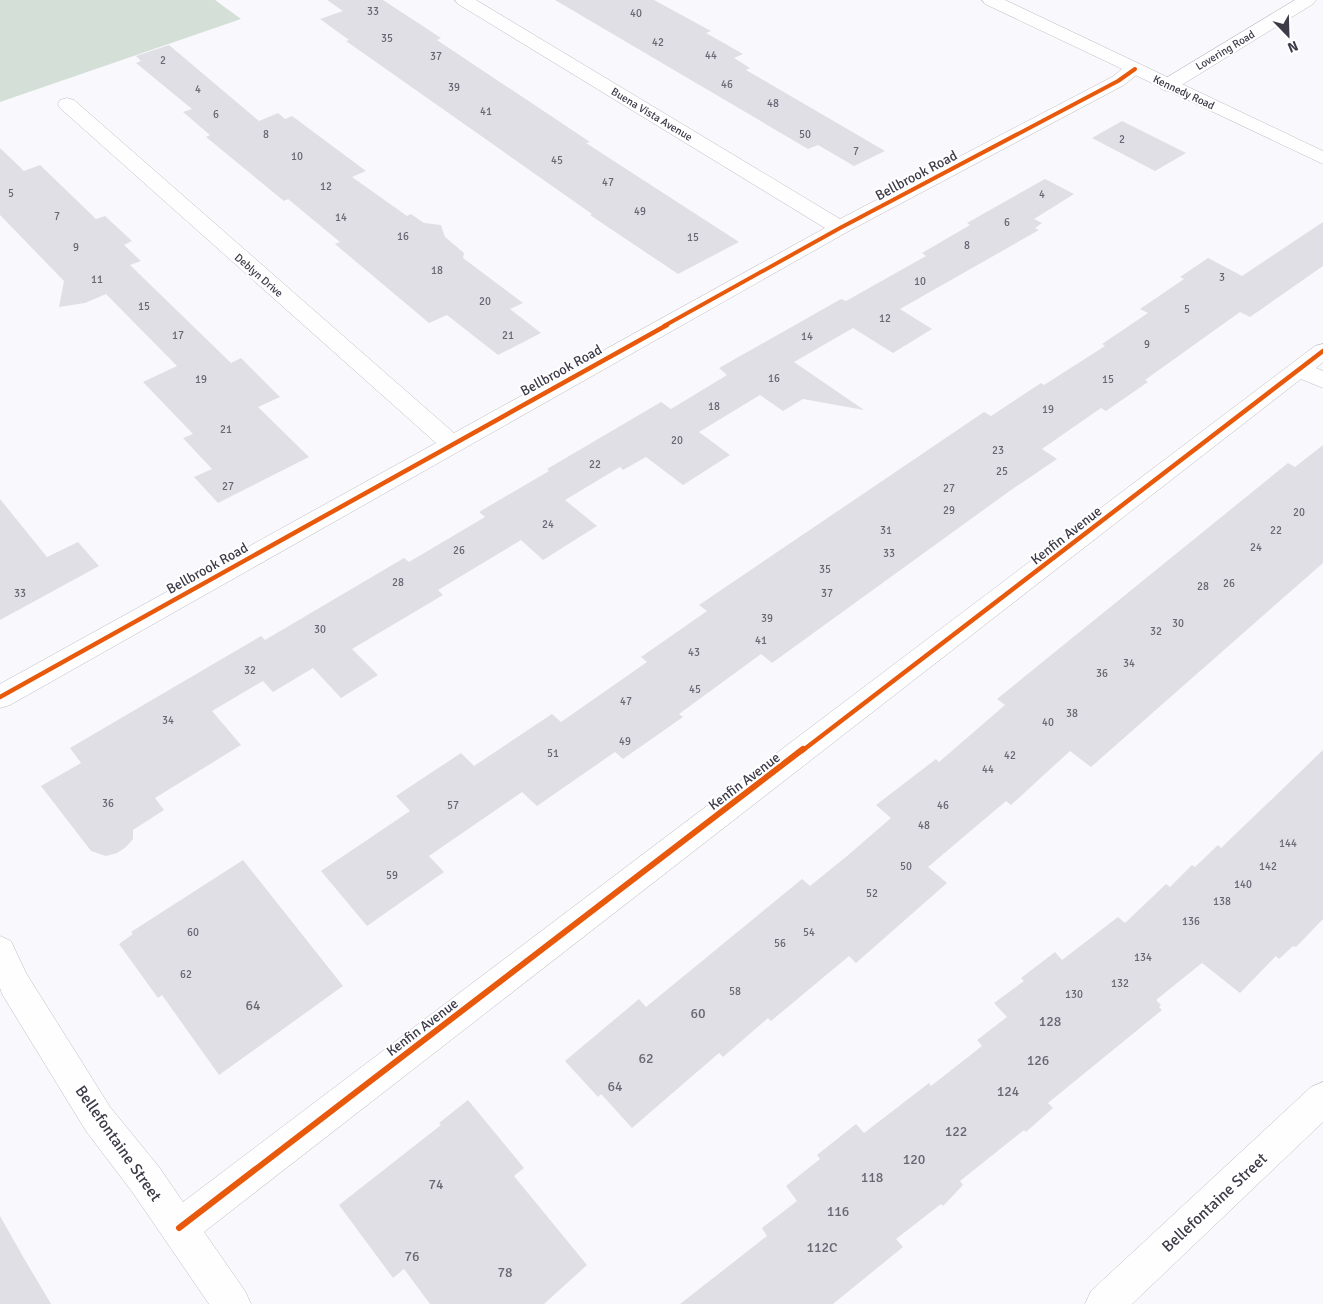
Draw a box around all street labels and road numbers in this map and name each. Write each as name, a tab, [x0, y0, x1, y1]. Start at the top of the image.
street label: Lovering Road	[1193, 28, 1257, 73]
street label: Kennedy Road	[1151, 73, 1217, 112]
street label: Buena Vista Avenue	[609, 85, 695, 144]
street label: Bellbrook Road	[872, 147, 960, 204]
street label: Deblyn Drive	[232, 251, 285, 300]
street label: Bellbrook Road	[518, 341, 605, 400]
street label: Kenfin Avenue	[1027, 502, 1105, 568]
street label: Bellbrook Road	[164, 539, 251, 598]
street label: Kenfin Avenue	[705, 749, 784, 814]
street label: Kenfin Avenue	[383, 995, 462, 1060]
street label: Bellefontaine Street	[71, 1082, 166, 1206]
street label: Bellefontaine Street	[1158, 1148, 1272, 1257]

